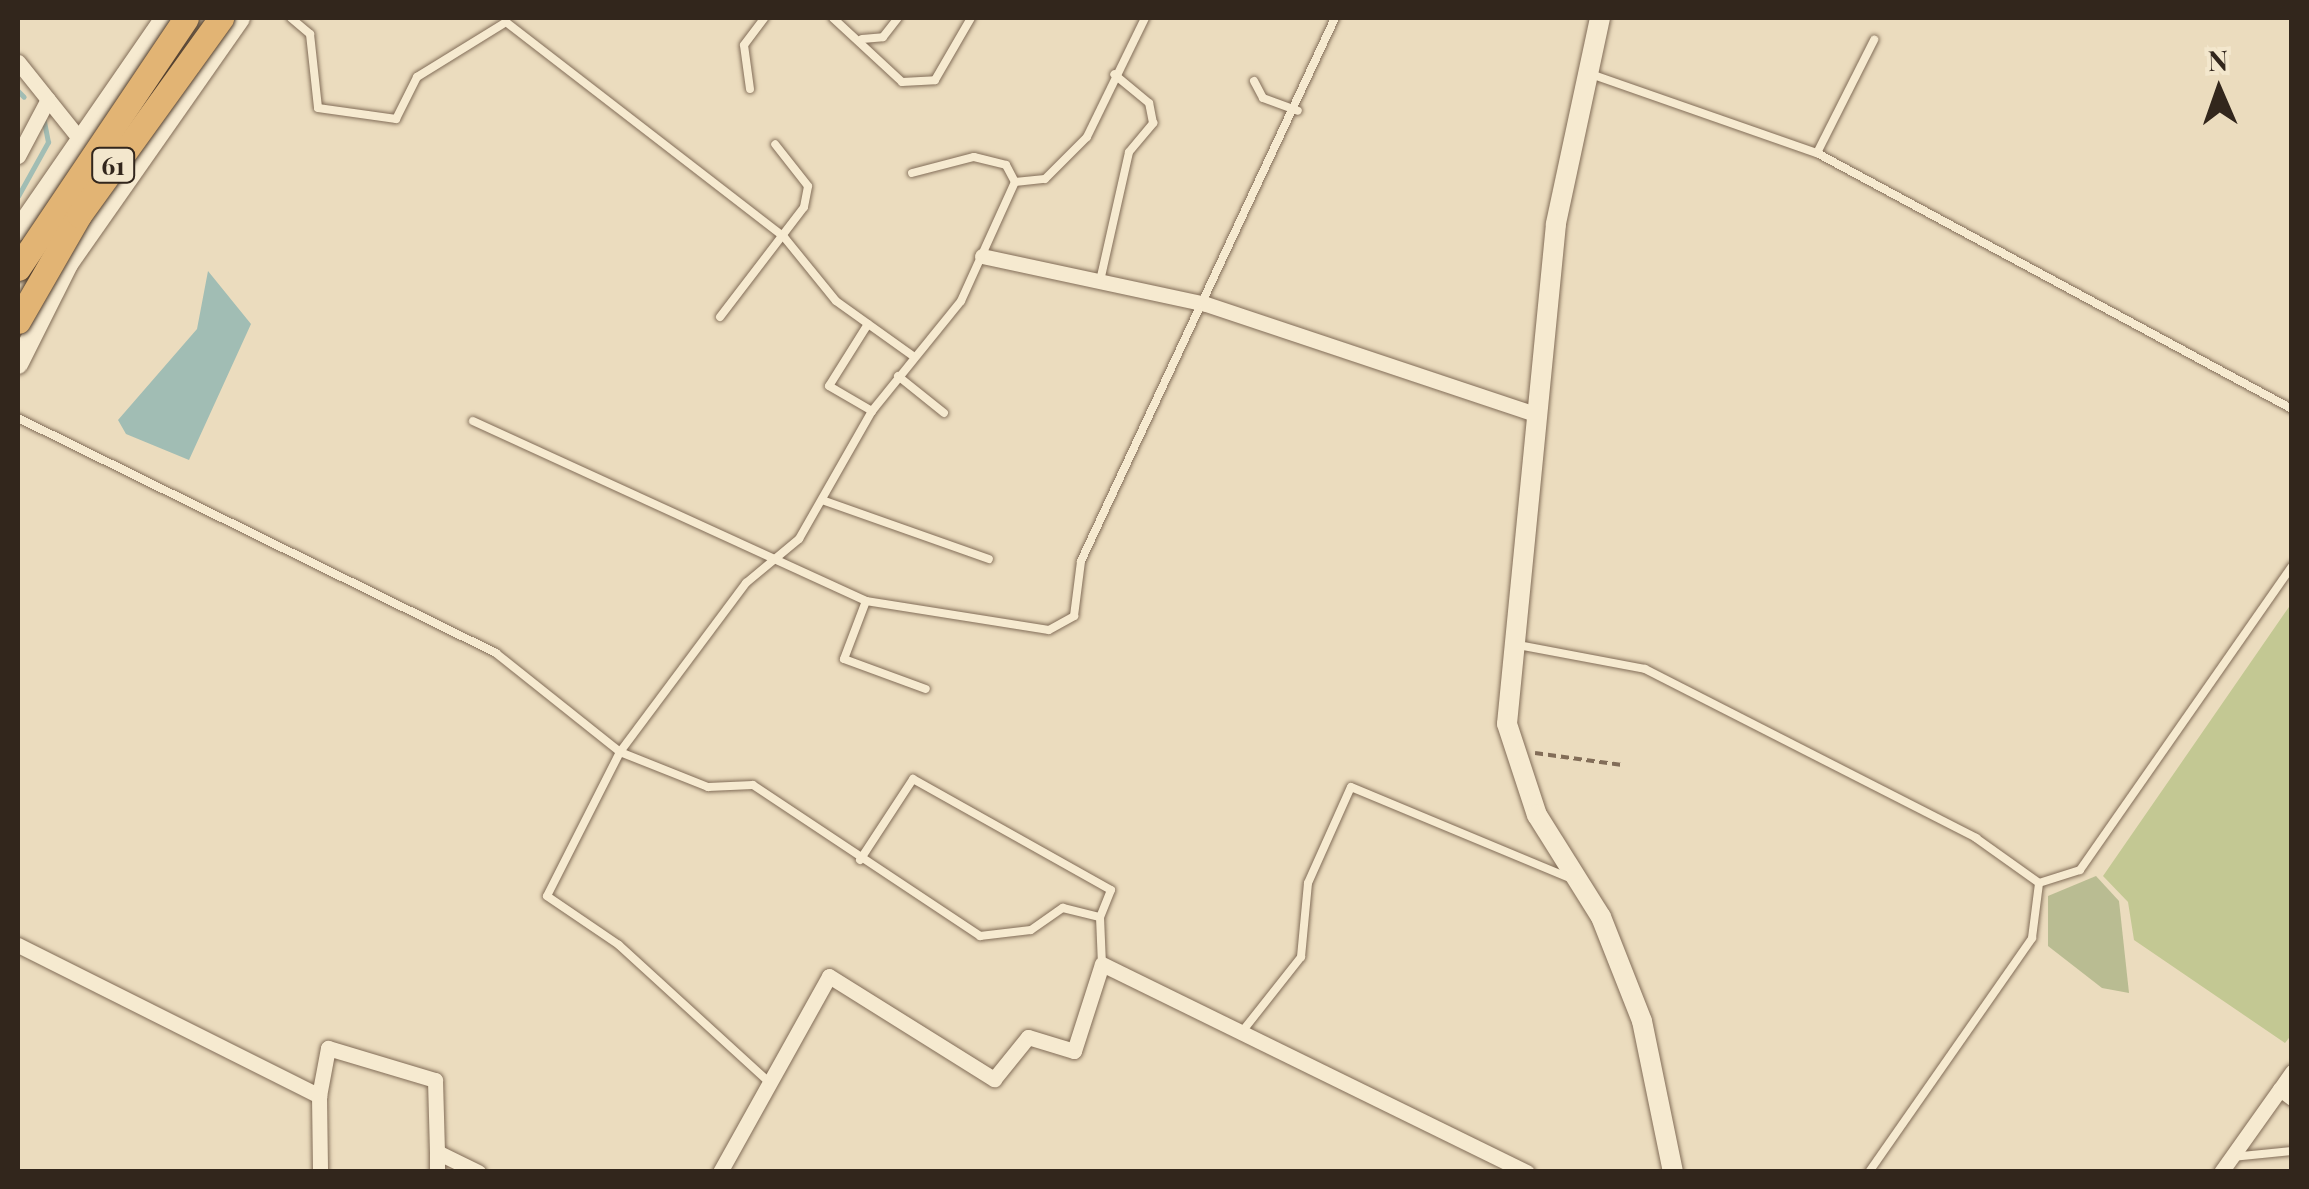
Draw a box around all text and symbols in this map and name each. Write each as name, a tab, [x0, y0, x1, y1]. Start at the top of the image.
north arrow	[2169, 40, 2269, 140]
text: N	[2207, 41, 2229, 78]
road number: 61	[90, 145, 136, 185]

